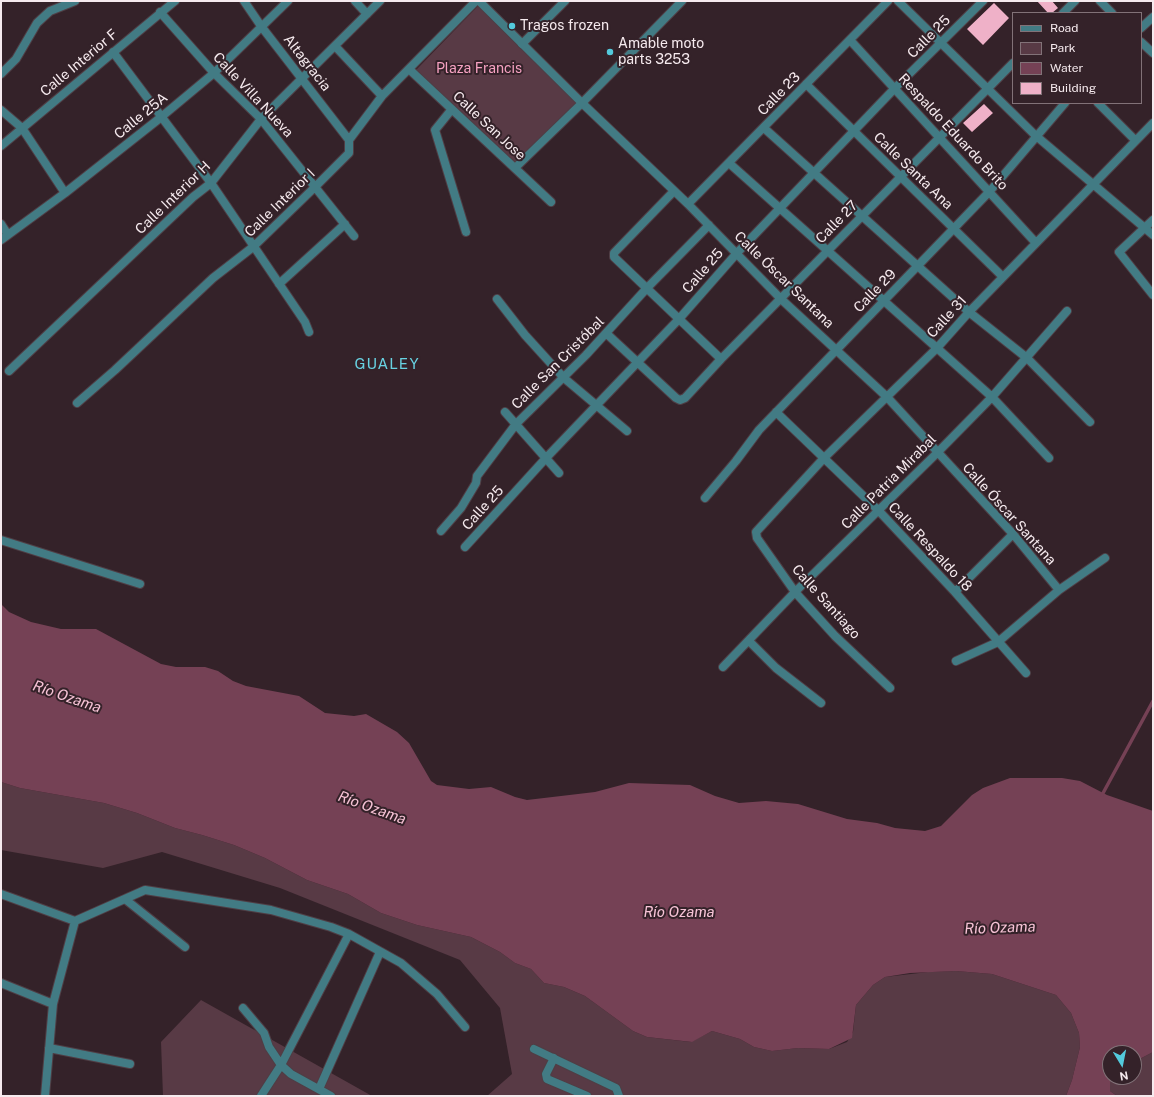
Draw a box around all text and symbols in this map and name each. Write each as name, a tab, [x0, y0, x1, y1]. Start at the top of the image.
street label: Calle 25	[904, 12, 954, 62]
legend	[1012, 12, 1142, 104]
place label: Tragos frozen	[520, 18, 609, 34]
marker: Tragos frozen	[507, 21, 517, 31]
text: Road	[1050, 21, 1078, 35]
street label: Calle Interior F	[37, 26, 121, 100]
street label: Altagracia	[280, 31, 334, 95]
place label: Amable moto parts 3253	[618, 36, 704, 68]
text: Park	[1050, 41, 1076, 55]
marker: Amable moto parts 3253	[605, 47, 615, 57]
street label: Calle Villa Nueva	[209, 49, 297, 141]
park label: Plaza Francis	[436, 61, 522, 77]
text: Water	[1050, 61, 1083, 75]
street label: Calle 23	[754, 69, 804, 119]
street label: Respaldo Eduardo Brito	[895, 70, 1011, 194]
text: Building	[1050, 81, 1096, 95]
street label: Calle San Jose	[449, 88, 529, 164]
street label: Calle 25A	[111, 89, 171, 143]
street label: Calle Santa Ana	[870, 129, 956, 213]
street label: Calle Interior H	[132, 158, 214, 238]
street label: Calle Interior I	[241, 165, 319, 241]
street label: Calle 27	[812, 197, 862, 247]
street label: Calle Óscar Santana	[731, 228, 837, 332]
street label: Calle 25	[679, 245, 727, 297]
street label: Calle 29	[850, 266, 900, 316]
street label: Calle 31	[924, 292, 970, 342]
street label: Calle San Cristóbal	[508, 313, 608, 413]
district label: GUALEY	[354, 355, 420, 373]
street label: Calle Patria Mirabal	[838, 431, 940, 533]
street label: Calle Óscar Santana	[959, 459, 1059, 569]
street label: Calle 25	[459, 482, 507, 534]
street label: Calle Respaldo 18	[885, 499, 975, 595]
street label: Calle Santiago	[788, 561, 864, 643]
water label: Río Ozama	[30, 677, 104, 717]
water label: Río Ozama	[335, 787, 409, 829]
water label: Río Ozama	[643, 903, 715, 921]
water label: Río Ozama	[964, 918, 1036, 938]
north arrow	[1102, 1045, 1142, 1085]
text: N	[1119, 1069, 1129, 1082]

